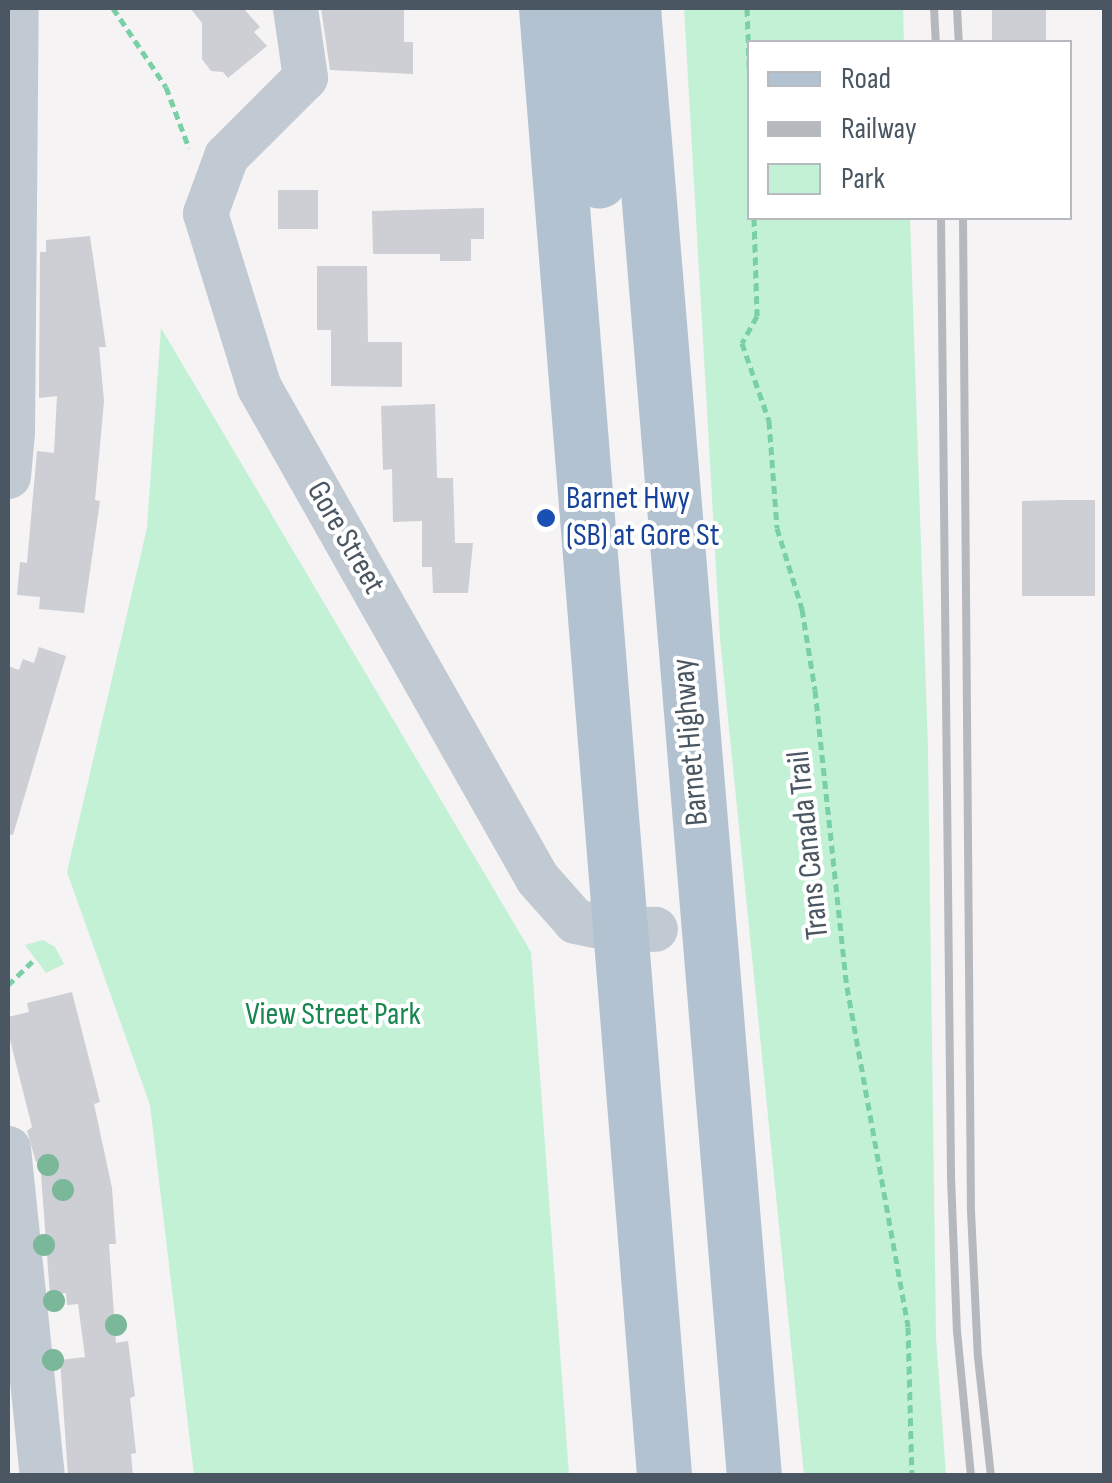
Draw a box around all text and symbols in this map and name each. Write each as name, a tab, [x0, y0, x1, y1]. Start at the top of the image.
legend	[747, 40, 1072, 220]
text: Road	[841, 61, 891, 97]
text: Railway	[841, 111, 917, 147]
text: Park	[841, 161, 885, 197]
street label: Gore Street	[298, 475, 392, 601]
place label: Barnet Hwy (SB) at Gore St	[566, 481, 719, 556]
marker: Barnet Hwy (SB) at Gore St	[535, 507, 557, 529]
street label: Barnet Highway	[665, 657, 717, 827]
street label: Trans Canada Trail	[780, 749, 838, 941]
park label: View Street Park	[245, 996, 421, 1034]

